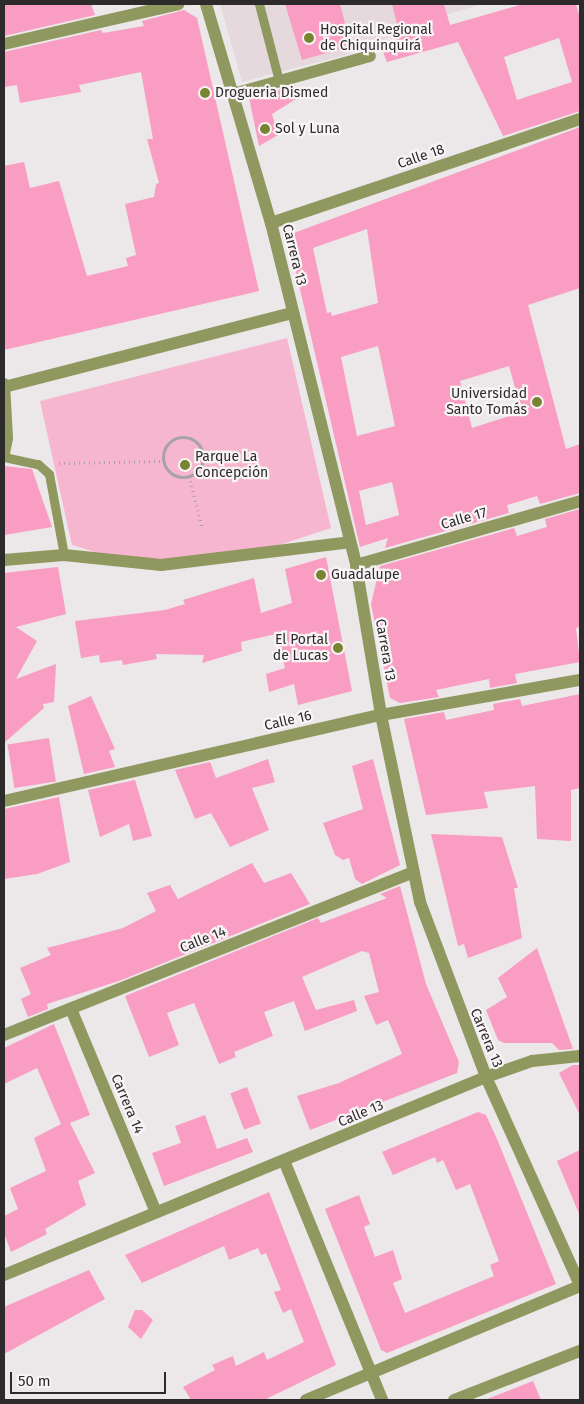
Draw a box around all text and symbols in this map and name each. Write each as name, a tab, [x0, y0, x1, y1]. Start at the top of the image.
place label: Hospital Regional de Chiquinquirá	[320, 22, 432, 54]
marker: Hospital Regional de Chiquinquirá	[302, 31, 316, 45]
place label: Drogueria Dismed	[215, 85, 328, 101]
marker: Drogueria Dismed	[199, 87, 211, 99]
place label: Sol y Luna	[275, 121, 340, 137]
marker: Sol y Luna	[259, 123, 271, 135]
street label: Calle 18	[395, 141, 447, 173]
street label: Carrera 13	[278, 223, 310, 287]
place label: Universidad Santo Tomás	[446, 386, 527, 418]
marker: Universidad Santo Tomás	[531, 396, 543, 408]
place label: Parque La Concepción	[195, 449, 268, 482]
marker: Parque La Concepción	[179, 459, 191, 471]
street label: Calle 17	[439, 504, 489, 534]
place label: Guadalupe	[331, 567, 400, 583]
marker: Guadalupe	[315, 569, 327, 581]
street label: Carrera 13	[371, 618, 399, 682]
place label: El Portal de Lucas	[273, 632, 328, 664]
marker: El Portal de Lucas	[332, 642, 344, 654]
street label: Calle 16	[263, 707, 313, 735]
street label: Calle 14	[178, 923, 228, 957]
street label: Carrera 13	[466, 1006, 506, 1070]
street label: Carrera 14	[107, 1072, 147, 1136]
street label: Calle 13	[336, 1097, 386, 1131]
scale bar	[12, 1362, 169, 1394]
text: 50 m	[18, 1372, 51, 1390]

